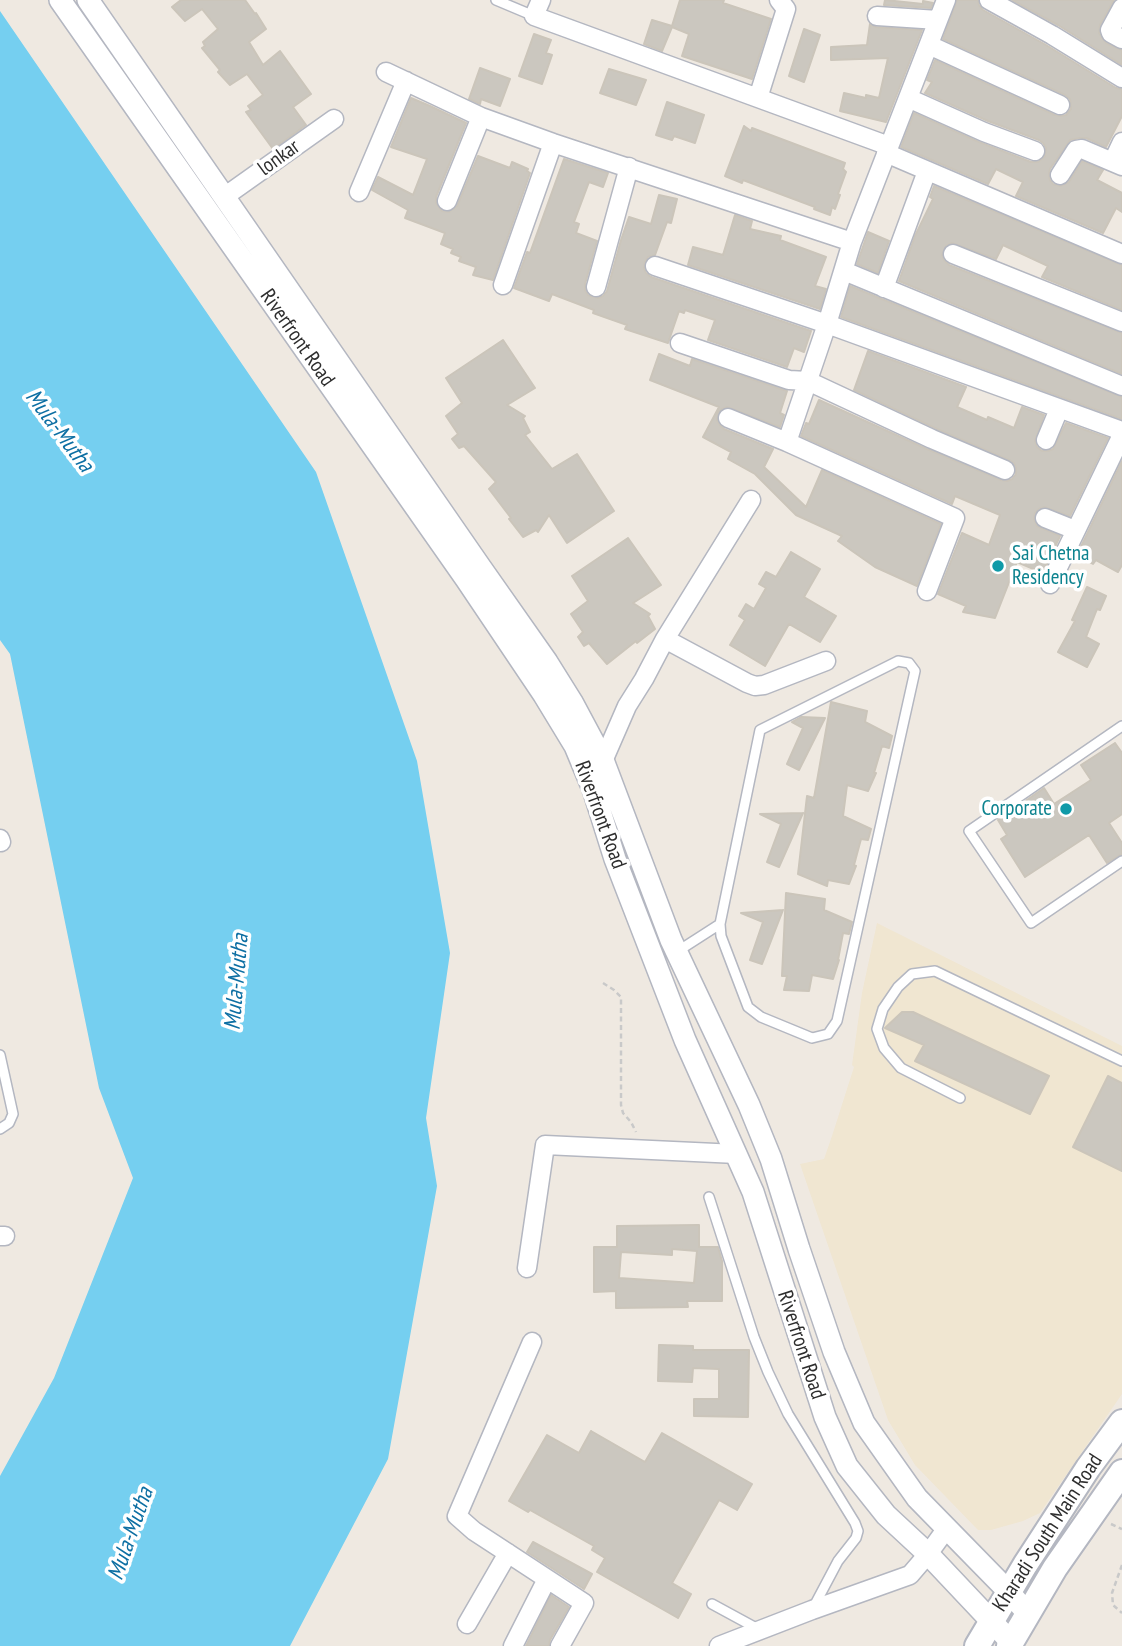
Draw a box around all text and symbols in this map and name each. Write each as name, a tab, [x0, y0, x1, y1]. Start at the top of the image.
street label: lonkar	[253, 134, 305, 182]
street label: Riverfront Road	[254, 285, 340, 391]
water label: Mula-Mutha	[19, 384, 99, 478]
place label: Sai Chetna Residency	[1012, 541, 1089, 591]
marker: Sai Chetna Residency	[990, 558, 1006, 574]
street label: Riverfront Road	[569, 758, 631, 872]
place label: Corporate	[982, 796, 1052, 822]
marker: Corporate	[1058, 801, 1074, 817]
water label: Mula-Mutha	[219, 933, 255, 1031]
street label: Riverfront Road	[772, 1288, 830, 1402]
street label: Kharadi South Main Road	[988, 1450, 1108, 1616]
water label: Mula-Mutha	[102, 1484, 160, 1584]

